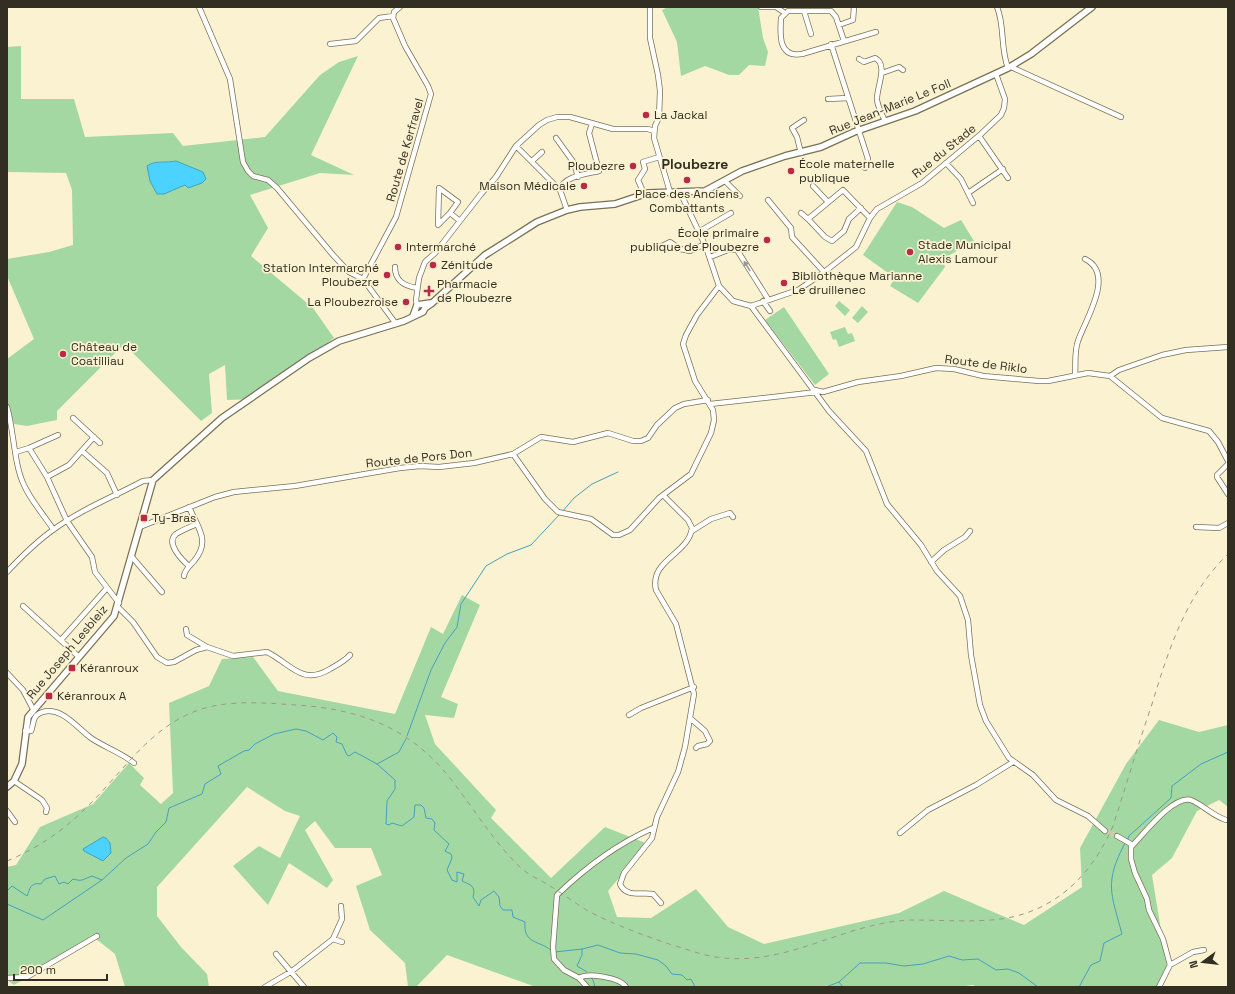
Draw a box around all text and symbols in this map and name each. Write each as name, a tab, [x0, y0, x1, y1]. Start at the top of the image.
street label: Rue Jean-Marie Le Foll	[827, 75, 953, 139]
street label: Route de Kerfravel	[383, 96, 427, 204]
place label: La Jackal	[654, 107, 707, 123]
marker: La Jackal	[641, 110, 651, 120]
street label: Rue du Stade	[909, 120, 979, 182]
district label: Ploubezre	[662, 155, 728, 173]
place label: École maternelle publique	[799, 156, 895, 186]
place label: Ploubezre	[568, 158, 625, 174]
marker: Ploubezre	[628, 161, 638, 171]
marker: École maternelle publique	[786, 166, 796, 176]
marker: Place des Anciens Combattants	[682, 175, 692, 185]
place label: Maison Médicale	[479, 178, 576, 194]
marker: Maison Médicale	[579, 181, 589, 191]
place label: Place des Anciens Combattants	[635, 186, 739, 216]
place label: École primaire publique de Ploubezre	[630, 225, 759, 255]
marker: École primaire publique de Ploubezre	[762, 235, 772, 245]
place label: Stade Municipal Alexis Lamour	[918, 237, 1011, 267]
place label: Intermarché	[406, 239, 476, 255]
marker: Intermarché	[393, 242, 403, 252]
marker: Stade Municipal Alexis Lamour	[905, 247, 915, 257]
place label: Zénitude	[441, 257, 493, 273]
place label: Station Intermarché Ploubezre	[263, 260, 379, 290]
marker: Zénitude	[428, 260, 438, 270]
one-way arrow	[743, 261, 751, 271]
place label: Bibliothèque Marianne Le druillenec	[792, 268, 922, 298]
marker: Station Intermarché Ploubezre	[382, 270, 392, 280]
place label: Pharmacie de Ploubezre	[437, 276, 512, 306]
marker: Bibliothèque Marianne Le druillenec	[779, 278, 789, 288]
marker: Pharmacie de Ploubezre	[424, 286, 434, 296]
place label: La Ploubezroise	[308, 294, 398, 310]
marker: La Ploubezroise	[401, 297, 411, 307]
place label: Château de Coatilliau	[71, 339, 137, 369]
marker: Château de Coatilliau	[58, 349, 68, 359]
street label: Route de Riklo	[944, 351, 1028, 377]
street label: Route de Pors Don	[365, 444, 473, 472]
place label: Ty-Bras	[152, 510, 196, 526]
marker: Ty-Bras	[139, 513, 149, 523]
street label: Rue Joseph Lesbleiz	[23, 602, 111, 702]
place label: Kéranroux	[80, 660, 139, 676]
marker: Kéranroux	[67, 663, 77, 673]
place label: Kéranroux A	[57, 688, 127, 704]
marker: Kéranroux A	[44, 691, 54, 701]
north arrow	[1183, 942, 1223, 982]
scale bar	[14, 956, 107, 982]
text: N	[1186, 959, 1201, 970]
text: 200 m	[20, 962, 56, 978]

